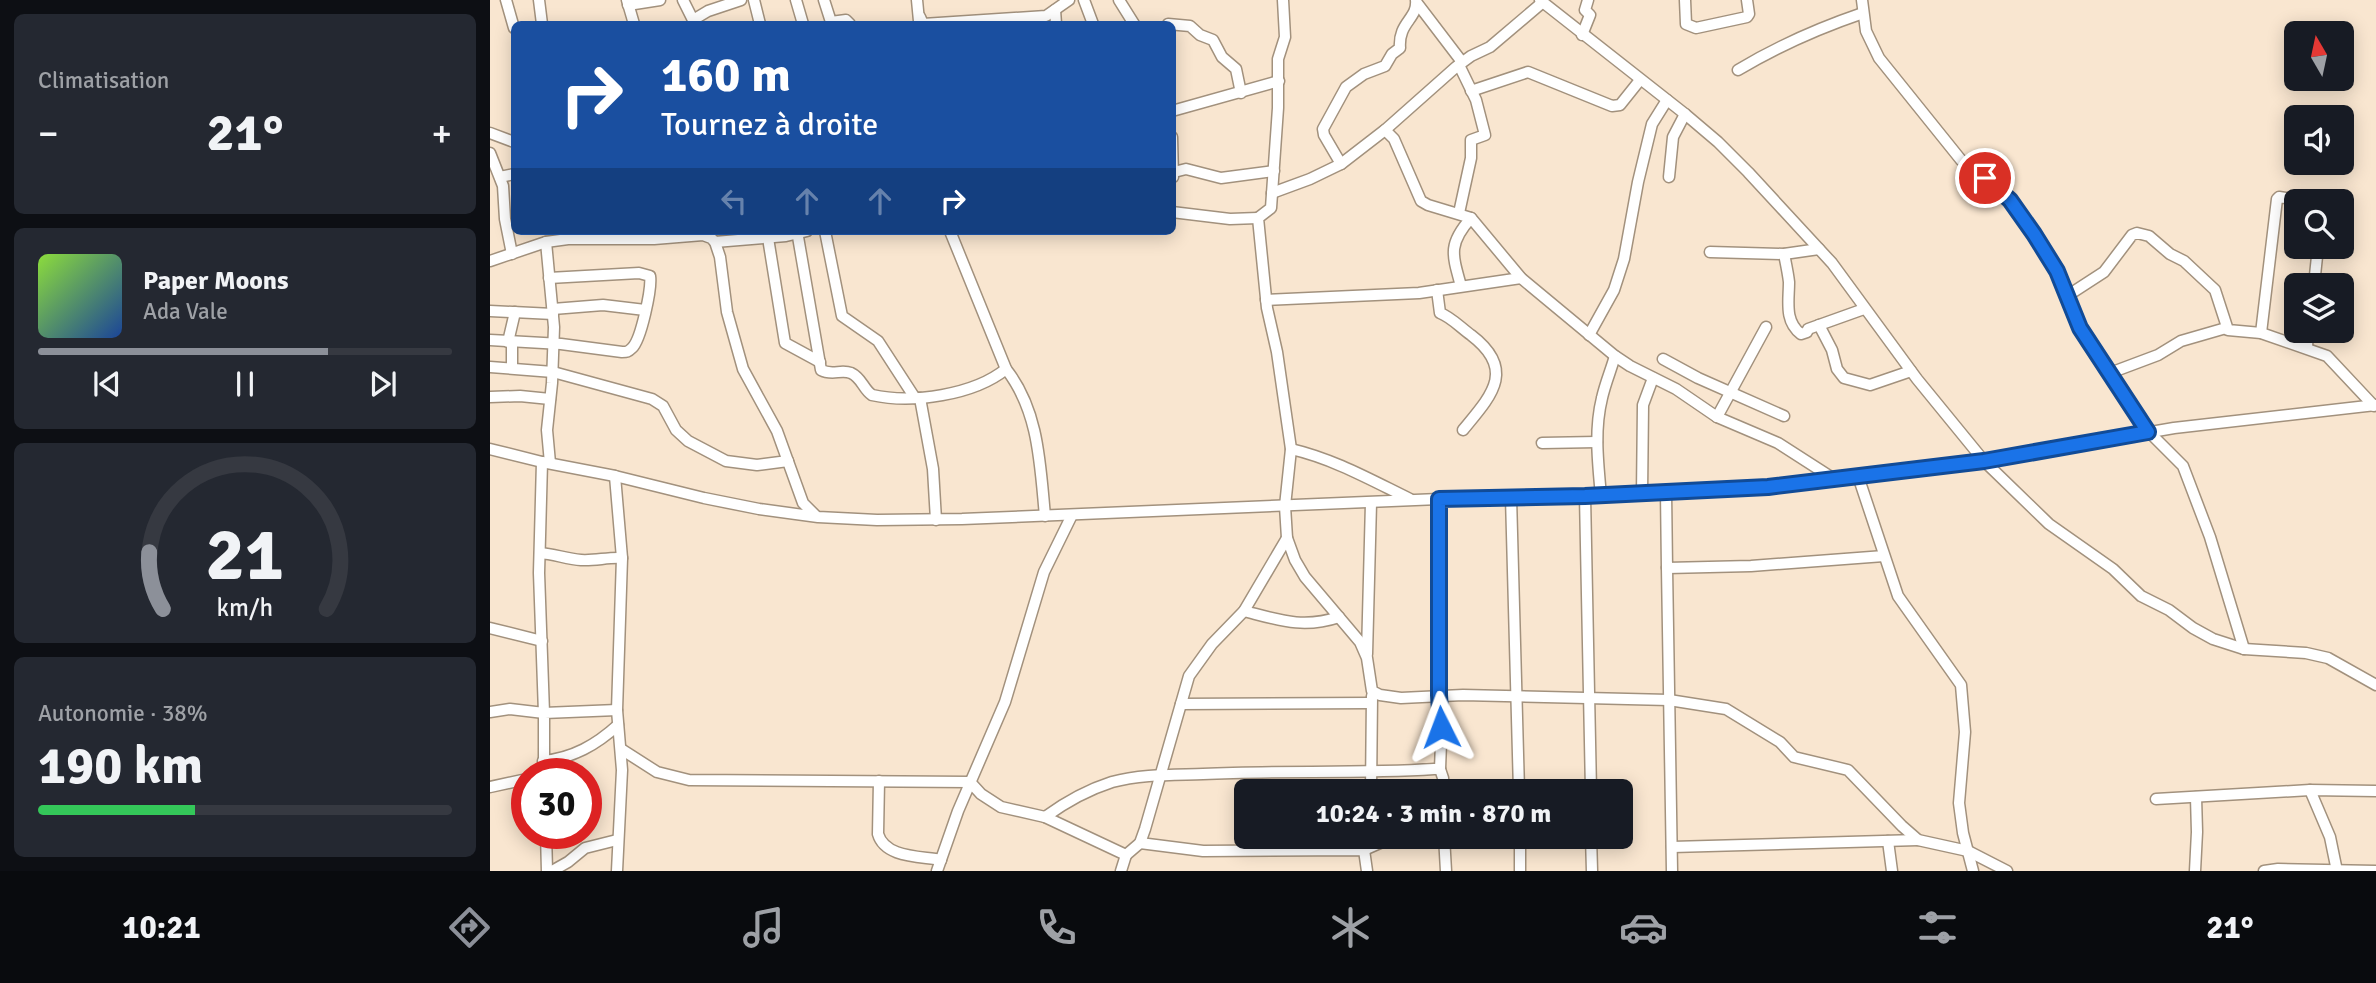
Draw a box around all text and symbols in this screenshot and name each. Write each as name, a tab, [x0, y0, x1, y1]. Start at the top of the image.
north arrow	[2284, 21, 2354, 91]
map controls	[2284, 21, 2354, 343]
text: 160 m	[661, 45, 791, 105]
icon: right	[546, 49, 637, 140]
text: Climatisation	[38, 66, 169, 95]
text: 21°	[207, 101, 283, 165]
text: Tournez à droite	[661, 105, 878, 144]
button: sound	[2284, 105, 2354, 175]
text: −	[38, 110, 59, 157]
text: +	[431, 110, 452, 157]
pin	[1955, 148, 2015, 208]
icon: arrive	[1966, 159, 2004, 197]
icon: left	[715, 182, 753, 220]
icon: ahead	[788, 182, 826, 220]
icon: ahead	[861, 182, 899, 220]
icon: right	[934, 182, 972, 220]
button: search	[2284, 189, 2354, 259]
text: Paper Moons	[143, 265, 289, 297]
button: layers	[2284, 273, 2354, 343]
text: Ada Vale	[143, 297, 228, 326]
icon: previous	[88, 365, 126, 403]
icon: pause	[226, 365, 264, 403]
icon: next	[364, 365, 402, 403]
text: 21	[206, 511, 284, 600]
text: km/h	[217, 591, 273, 622]
position arrow	[1404, 690, 1478, 764]
text: Autonomie · 38%	[38, 699, 208, 728]
text: 190 km	[38, 734, 203, 798]
speed limit sign: 30	[511, 758, 602, 849]
text: 10:24 · 3 min · 870 m	[1316, 798, 1551, 830]
icon: directions	[445, 903, 494, 952]
icon: music	[739, 903, 788, 952]
icon: phone	[1032, 903, 1081, 952]
icon: climate	[1326, 903, 1375, 952]
icon: car	[1619, 903, 1668, 952]
icon: filters	[1913, 903, 1962, 952]
text: 10:21	[122, 908, 201, 947]
text: 21°	[2206, 908, 2254, 947]

